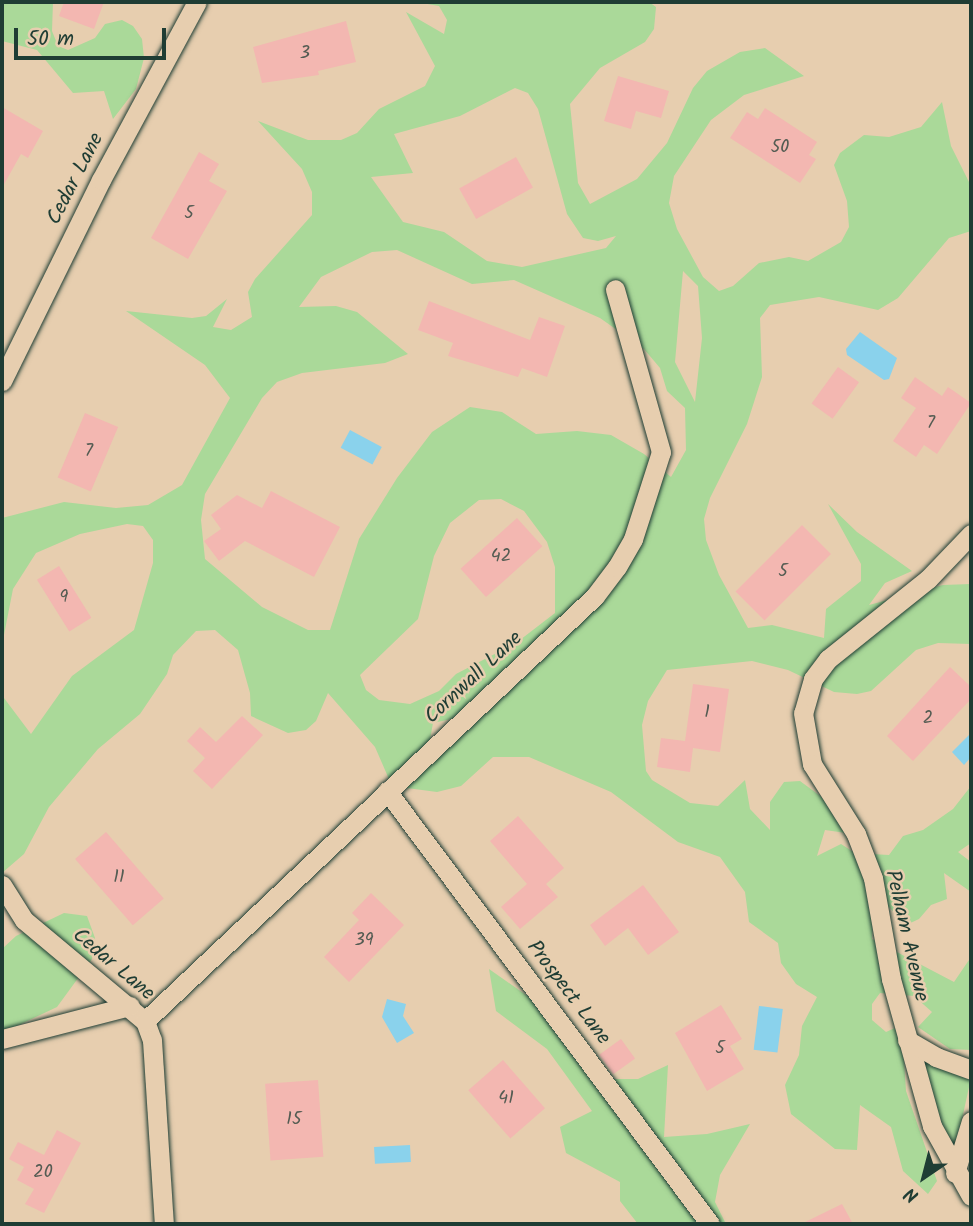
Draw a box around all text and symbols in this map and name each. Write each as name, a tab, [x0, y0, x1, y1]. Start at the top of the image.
scale bar	[18, 14, 170, 58]
text: 50 m	[27, 23, 74, 56]
house number: 3	[300, 43, 310, 65]
street label: Cedar Lane	[42, 129, 110, 229]
house number: 50	[771, 137, 789, 159]
house number: 5	[184, 203, 194, 225]
house number: 7	[927, 413, 935, 435]
house number: 7	[85, 441, 93, 463]
house number: 42	[491, 546, 511, 568]
house number: 5	[778, 561, 788, 583]
house number: 9	[60, 587, 68, 609]
street label: Cornwall Lane	[420, 626, 528, 730]
house number: 1	[704, 702, 710, 724]
house number: 2	[923, 708, 933, 730]
house number: 11	[113, 867, 125, 889]
street label: Pelham Avenue	[879, 868, 933, 1004]
street label: Cedar Lane	[67, 923, 159, 1007]
house number: 39	[354, 930, 374, 952]
street label: Prospect Lane	[521, 936, 615, 1050]
house number: 5	[715, 1038, 725, 1060]
house number: 41	[498, 1088, 514, 1110]
house number: 15	[286, 1109, 302, 1131]
north arrow	[889, 1142, 959, 1212]
house number: 20	[33, 1162, 53, 1184]
text: N	[898, 1178, 925, 1210]

